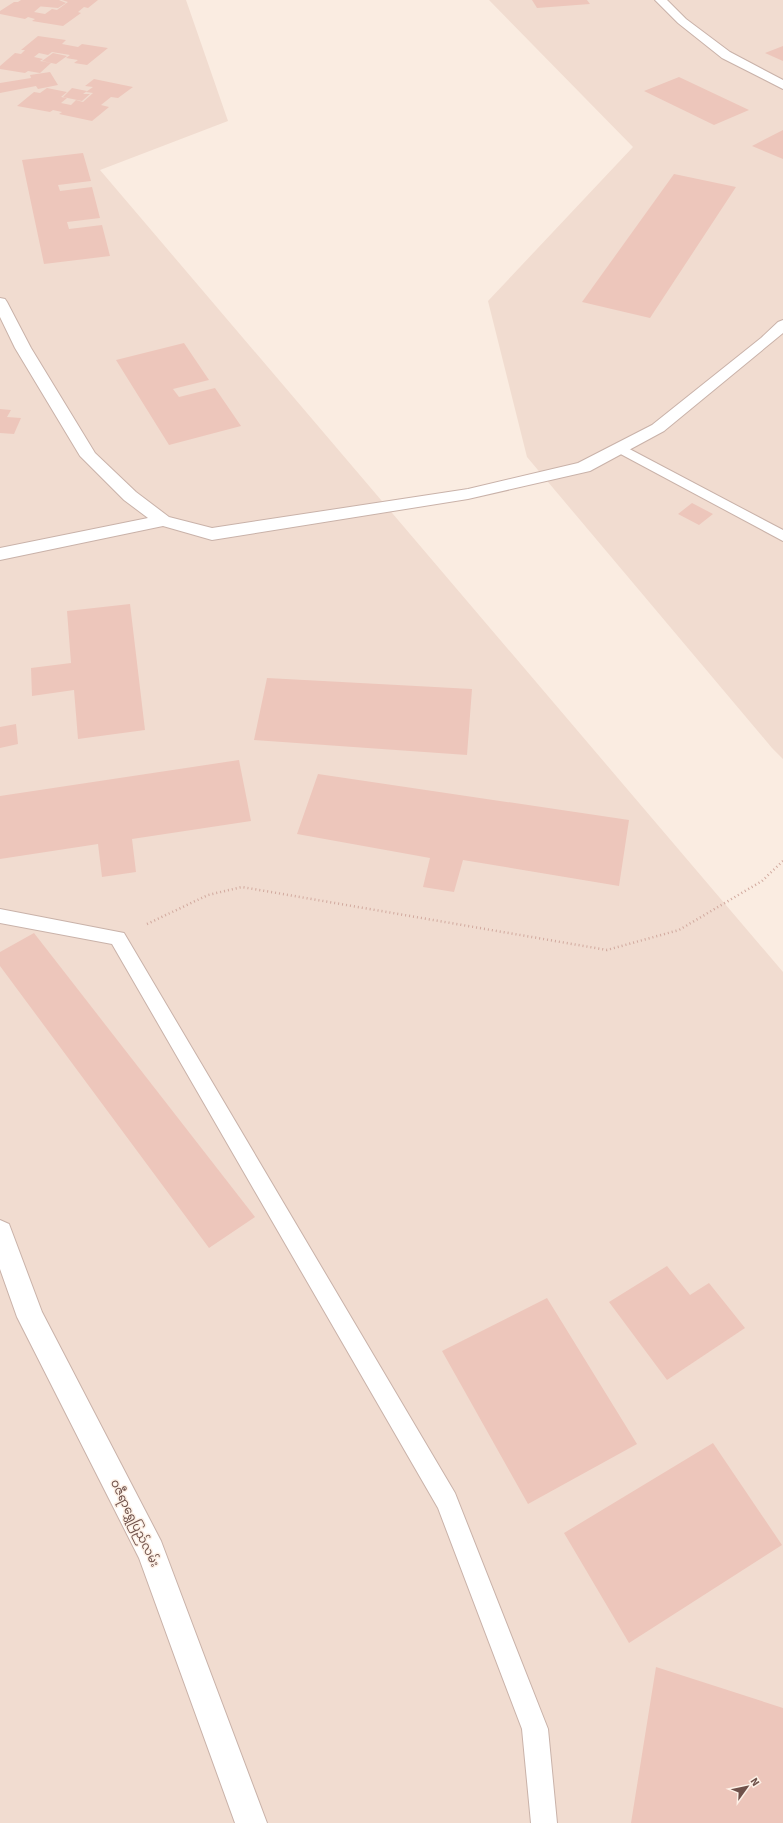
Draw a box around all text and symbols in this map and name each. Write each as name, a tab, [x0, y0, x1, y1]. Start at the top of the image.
street label: ဝဇီရာရွှေပြည်လမ်း	[105, 1476, 164, 1570]
north arrow	[727, 1767, 767, 1807]
text: N	[747, 1775, 763, 1789]

